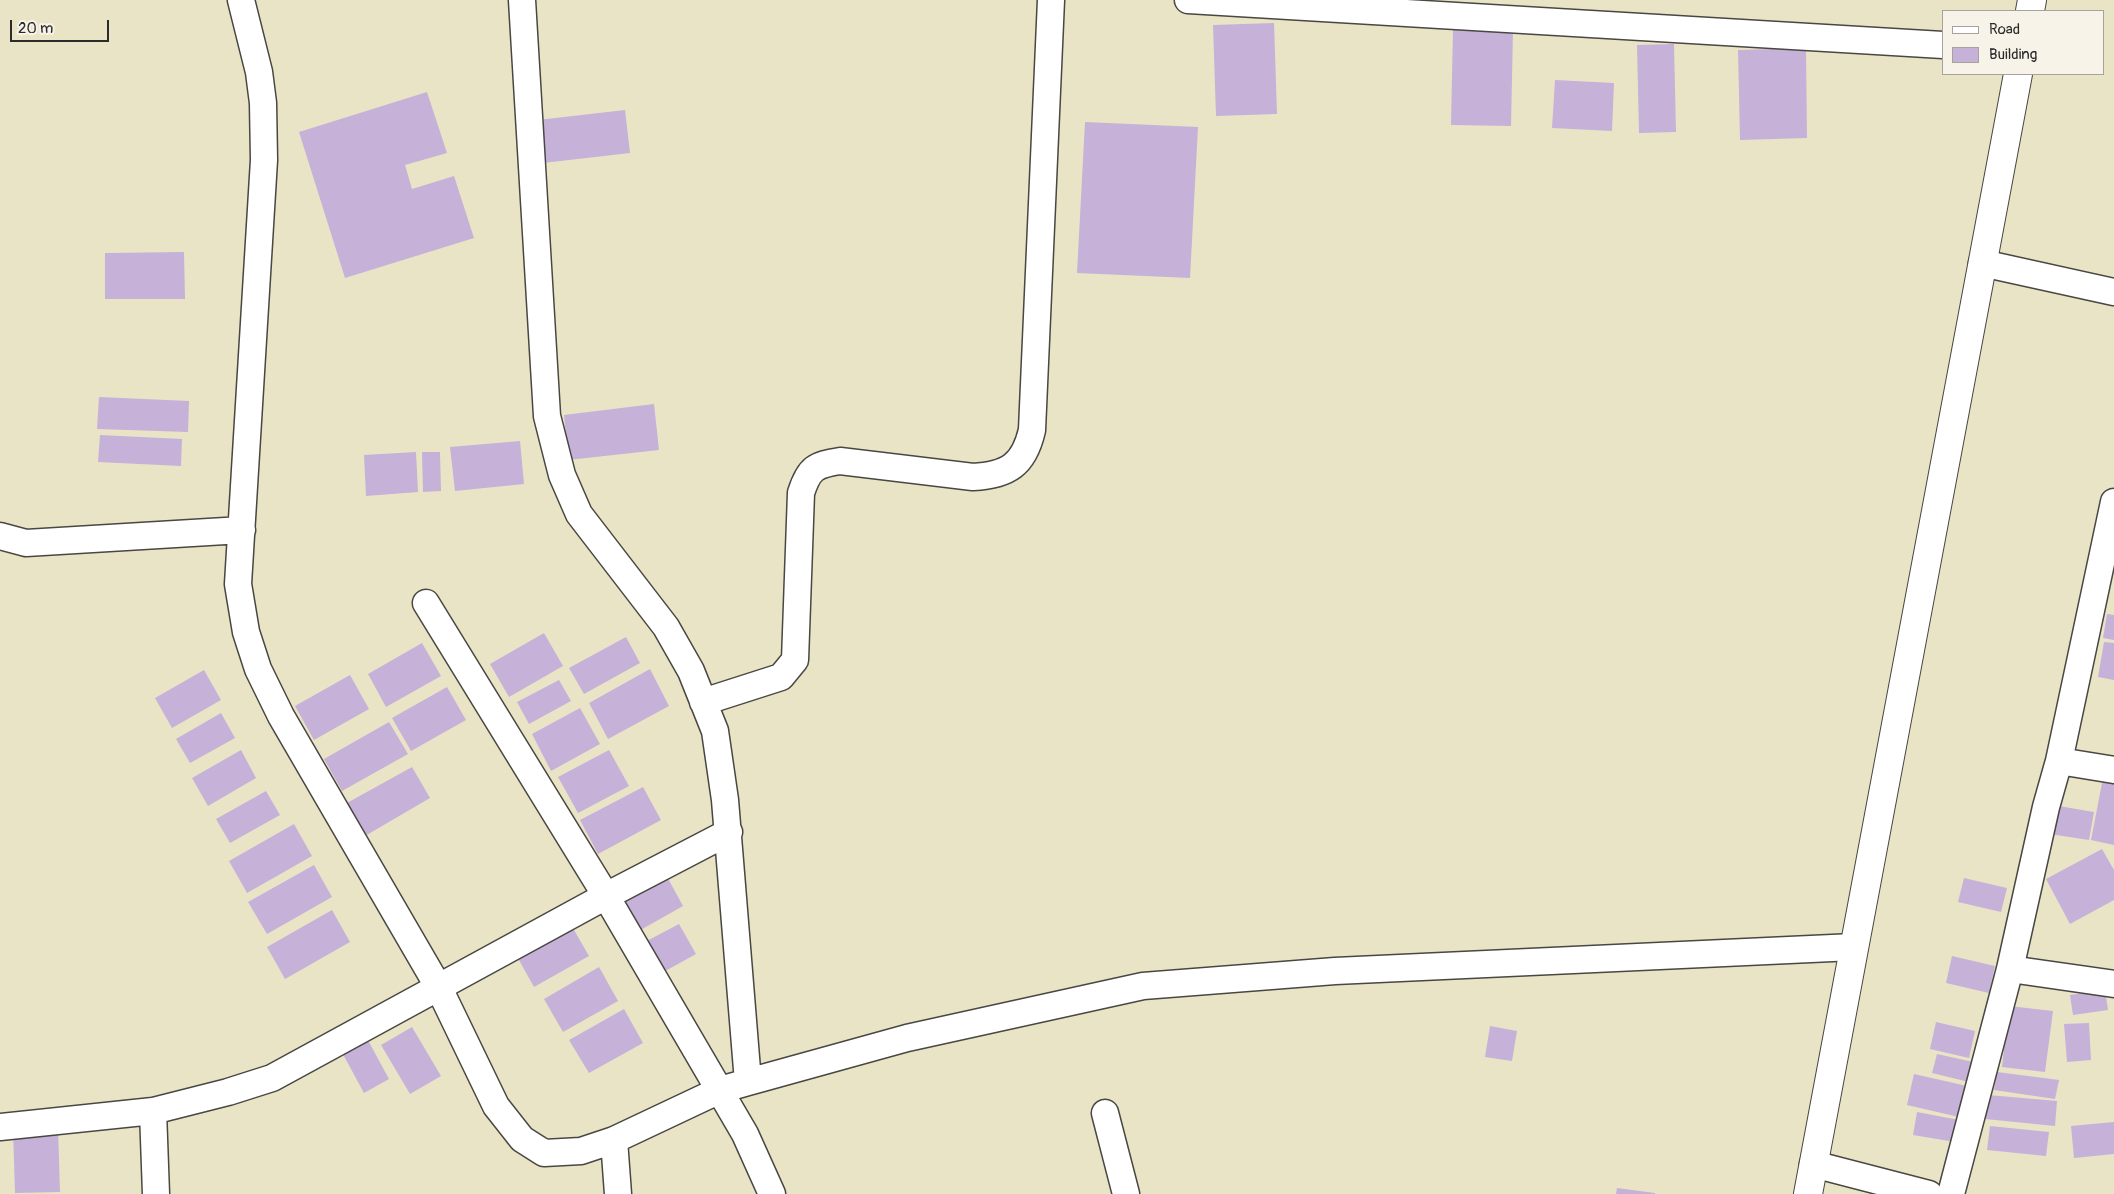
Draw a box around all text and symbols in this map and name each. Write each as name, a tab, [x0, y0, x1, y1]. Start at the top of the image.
scale bar	[12, 10, 111, 42]
legend	[1942, 10, 2104, 75]
text: 20 m	[18, 19, 53, 38]
text: Road	[1989, 20, 2020, 39]
text: Building	[1989, 45, 2037, 64]

